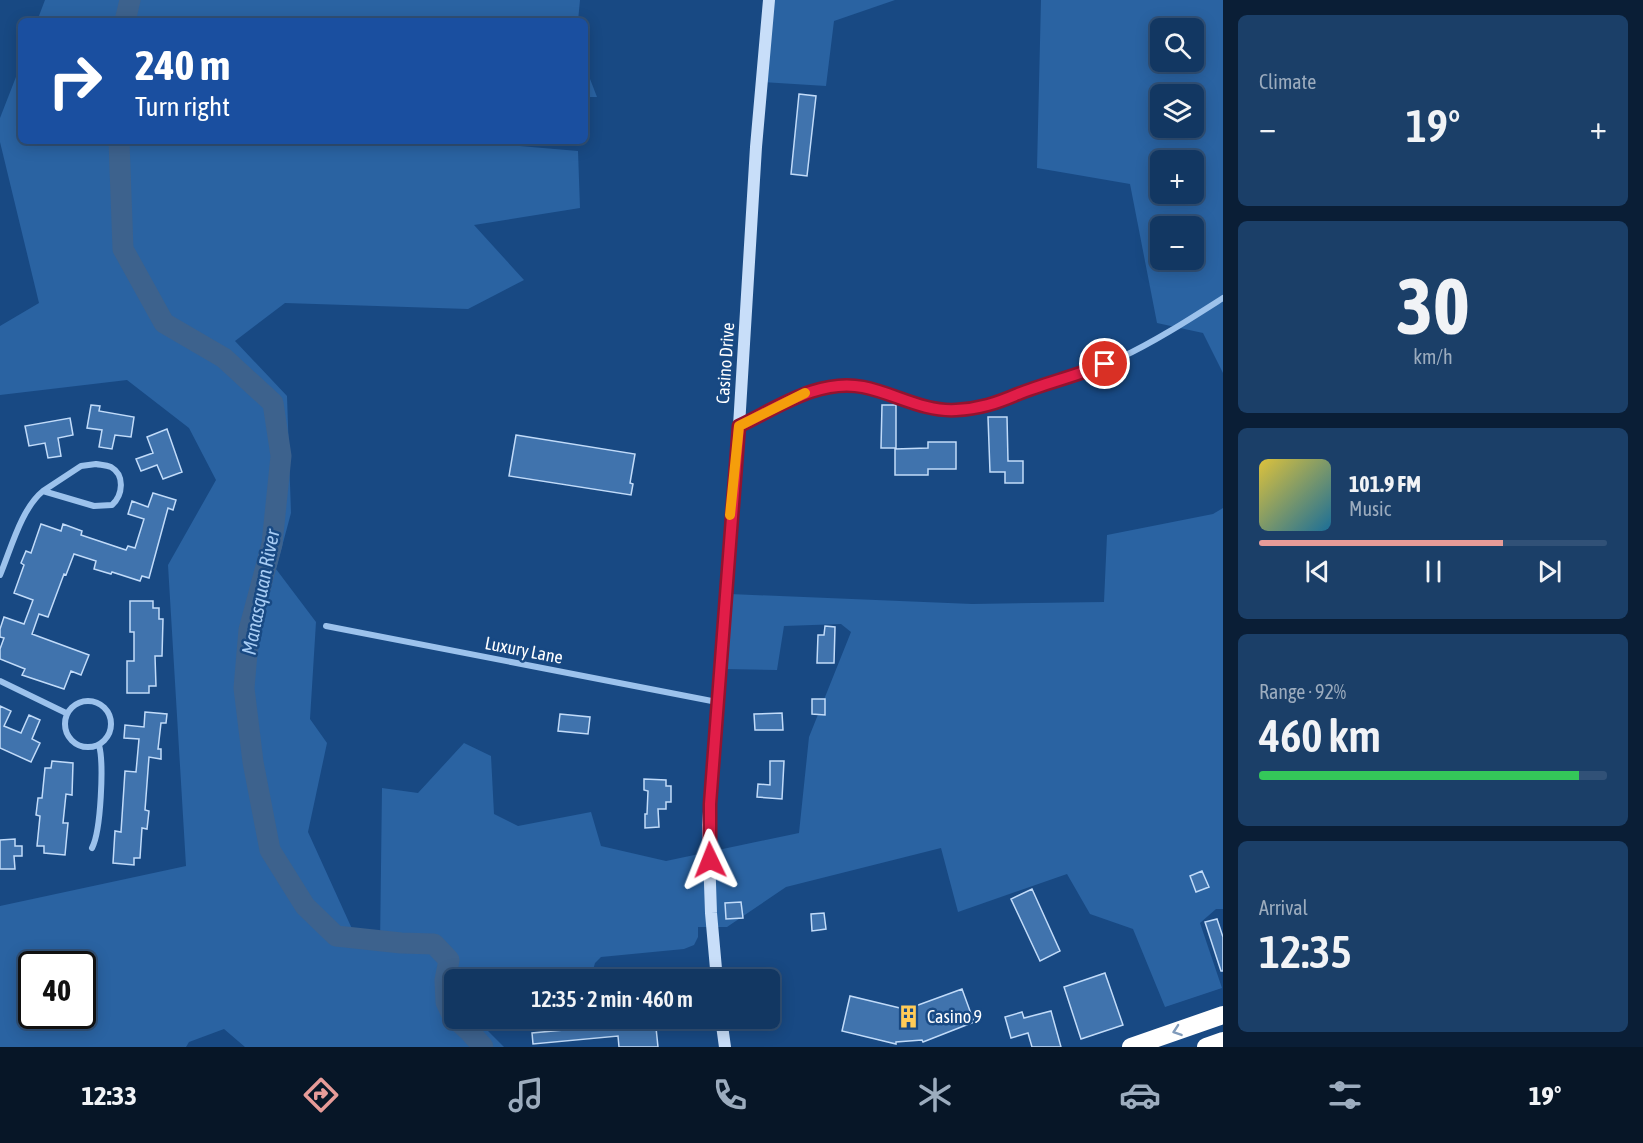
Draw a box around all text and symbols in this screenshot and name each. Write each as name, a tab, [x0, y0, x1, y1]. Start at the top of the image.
map controls	[1150, 18, 1204, 270]
button: search	[1150, 18, 1204, 72]
text: 240 m	[135, 41, 230, 89]
icon: right	[36, 42, 114, 120]
text: Climate	[1259, 70, 1316, 93]
button: layers	[1150, 84, 1204, 138]
text: Turn right	[135, 91, 230, 122]
text: 19°	[1406, 100, 1460, 152]
text: −	[1259, 108, 1276, 146]
text: +	[1590, 108, 1607, 146]
button: +	[1150, 150, 1204, 204]
button: −	[1150, 216, 1204, 270]
text: 30	[1396, 261, 1470, 351]
street label: Casino Drive	[712, 322, 738, 404]
pin	[1079, 338, 1130, 389]
text: km/h	[1413, 345, 1453, 368]
icon: arrive	[1088, 347, 1121, 380]
text: 101.9 FM	[1349, 471, 1421, 497]
text: Music	[1349, 497, 1391, 520]
water label: Manasquan River	[237, 526, 284, 657]
icon: previous	[1301, 555, 1334, 588]
icon: pause	[1417, 555, 1450, 588]
icon: next	[1533, 555, 1566, 588]
street label: Luxury Lane	[483, 632, 565, 668]
text: Range · 92%	[1259, 680, 1346, 703]
text: 460 km	[1259, 710, 1381, 762]
position arrow	[678, 828, 742, 892]
text: Arrival	[1259, 896, 1308, 919]
text: 12:35	[1259, 926, 1352, 978]
speed limit sign: 40	[18, 951, 96, 1029]
text: 12:35 · 2 min · 460 m	[531, 986, 693, 1012]
building icon: Casino 9	[896, 1003, 922, 1029]
place label: Casino 9	[927, 1006, 982, 1027]
one-way arrow	[1172, 1024, 1183, 1037]
icon: directions	[300, 1074, 342, 1116]
icon: music	[505, 1074, 547, 1116]
icon: phone	[709, 1074, 751, 1116]
icon: climate	[914, 1074, 956, 1116]
icon: car	[1119, 1074, 1161, 1116]
icon: filters	[1324, 1074, 1366, 1116]
text: 12:33	[81, 1080, 137, 1111]
text: 19°	[1529, 1080, 1562, 1111]

